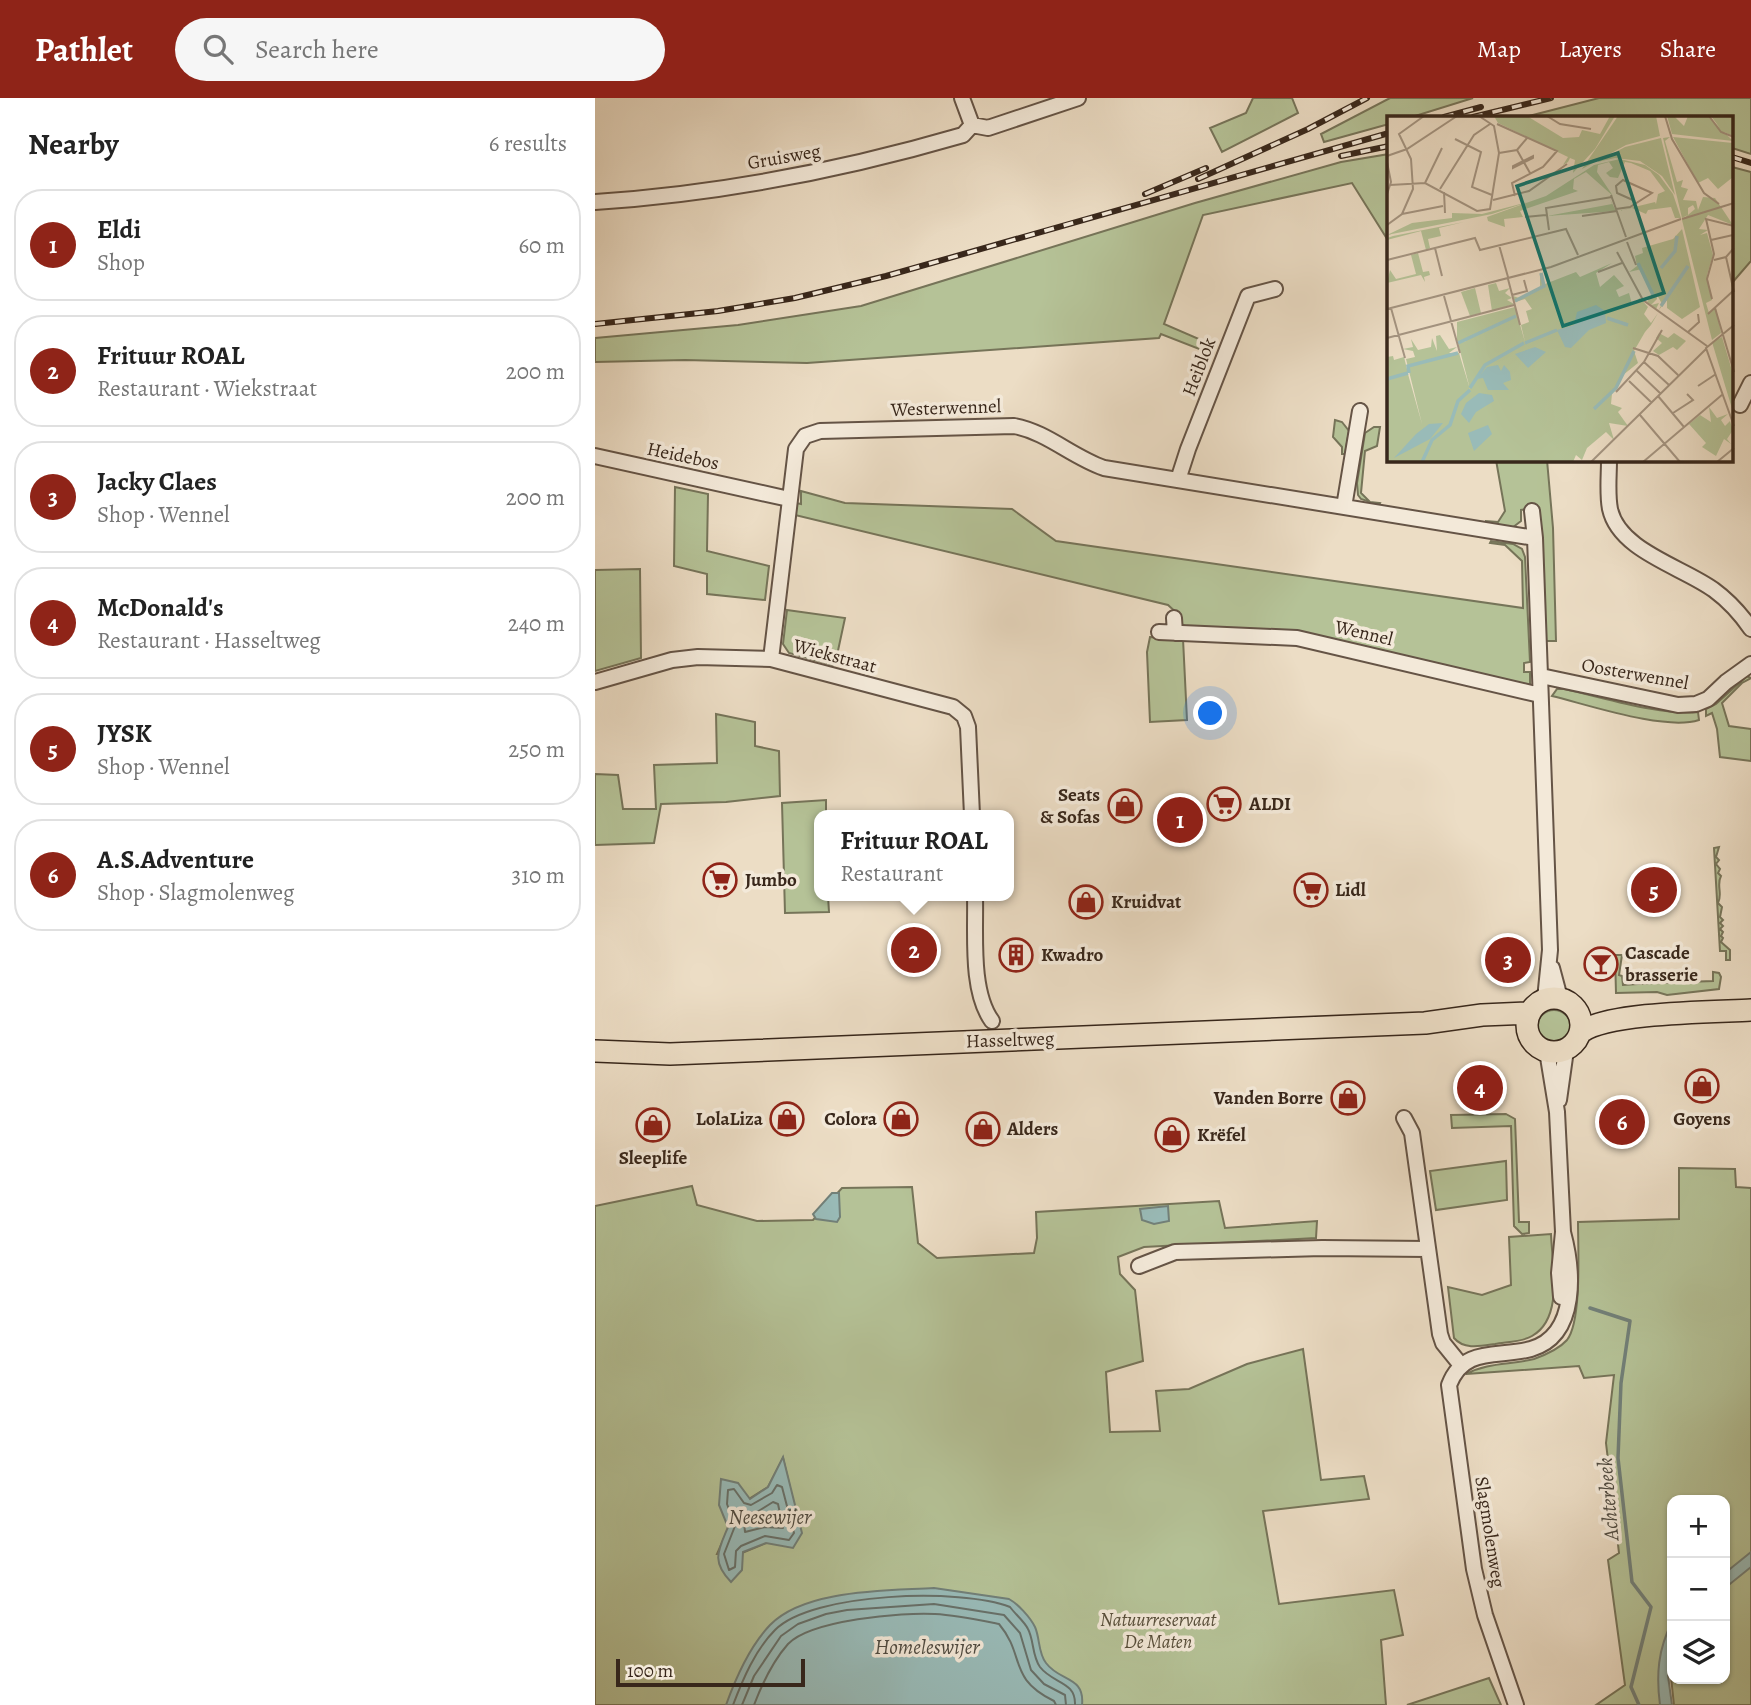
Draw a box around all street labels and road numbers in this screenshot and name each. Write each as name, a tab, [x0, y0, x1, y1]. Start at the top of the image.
street label: Gruisweg	[745, 138, 823, 176]
street label: Heiblok	[1176, 333, 1222, 400]
street label: Westerwennel	[889, 393, 1002, 423]
street label: Heidebos	[644, 436, 722, 476]
street label: Wennel	[1331, 613, 1396, 652]
street label: Wiekstraat	[790, 632, 880, 680]
street label: Oosterwennel	[1579, 652, 1691, 696]
street label: Hasseltweg	[965, 1025, 1055, 1055]
street label: Slagmolenweg	[1468, 1475, 1512, 1590]

